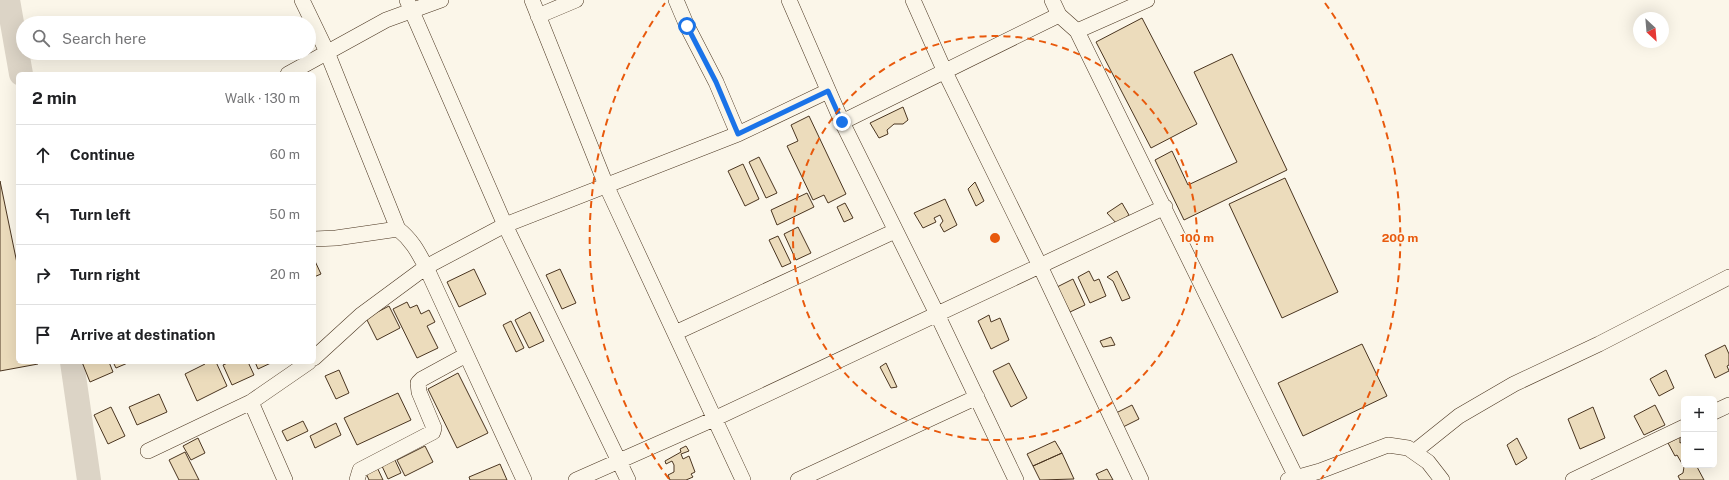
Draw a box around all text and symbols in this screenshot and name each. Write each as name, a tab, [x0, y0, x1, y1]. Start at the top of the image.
north arrow	[1633, 12, 1669, 48]
search box	[16, 16, 316, 60]
route start	[678, 17, 696, 35]
icon: search	[30, 27, 52, 49]
text: Search here	[62, 30, 146, 47]
text: 2 min	[32, 88, 77, 108]
text: Walk · 130 m	[225, 91, 300, 106]
route end	[833, 113, 851, 131]
icon: ahead	[32, 144, 54, 166]
text: Continue	[70, 146, 135, 163]
text: 60 m	[270, 147, 300, 162]
icon: left	[32, 204, 54, 226]
text: Turn left	[70, 206, 131, 223]
text: 50 m	[269, 207, 300, 222]
centre of rings	[988, 231, 1002, 245]
text: 100 m	[1180, 231, 1214, 245]
text: 200 m	[1382, 231, 1418, 245]
icon: right	[32, 264, 54, 286]
text: Turn right	[70, 266, 140, 283]
text: 20 m	[270, 267, 300, 282]
icon: arrive	[32, 324, 54, 346]
text: Arrive at destination	[70, 326, 215, 343]
map controls	[1681, 396, 1717, 468]
button: +	[1681, 396, 1717, 432]
button: −	[1681, 432, 1717, 468]

